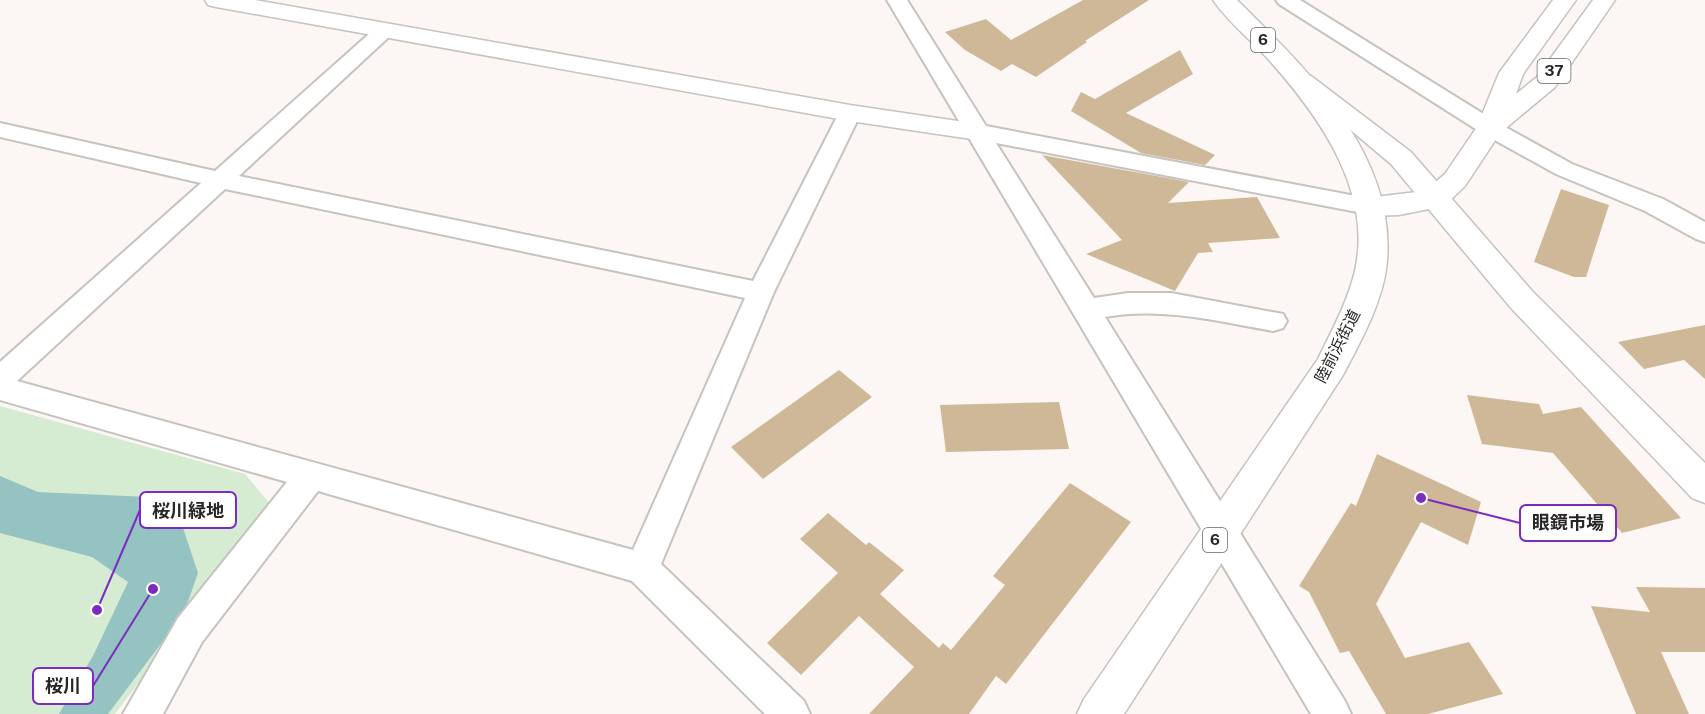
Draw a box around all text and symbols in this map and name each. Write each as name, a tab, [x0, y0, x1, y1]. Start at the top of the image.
road number: 6	[1251, 28, 1275, 52]
road number: 37	[1538, 59, 1570, 83]
street label: 陸前浜街道	[1311, 306, 1364, 386]
callout: 桜川緑地	[140, 492, 236, 528]
text: 桜川緑地	[152, 500, 224, 521]
callout: 眼鏡市場	[1520, 505, 1616, 541]
text: 眼鏡市場	[1532, 512, 1604, 533]
road number: 6	[1203, 528, 1227, 552]
callout: 桜川	[33, 668, 93, 704]
text: 桜川	[45, 675, 81, 696]

